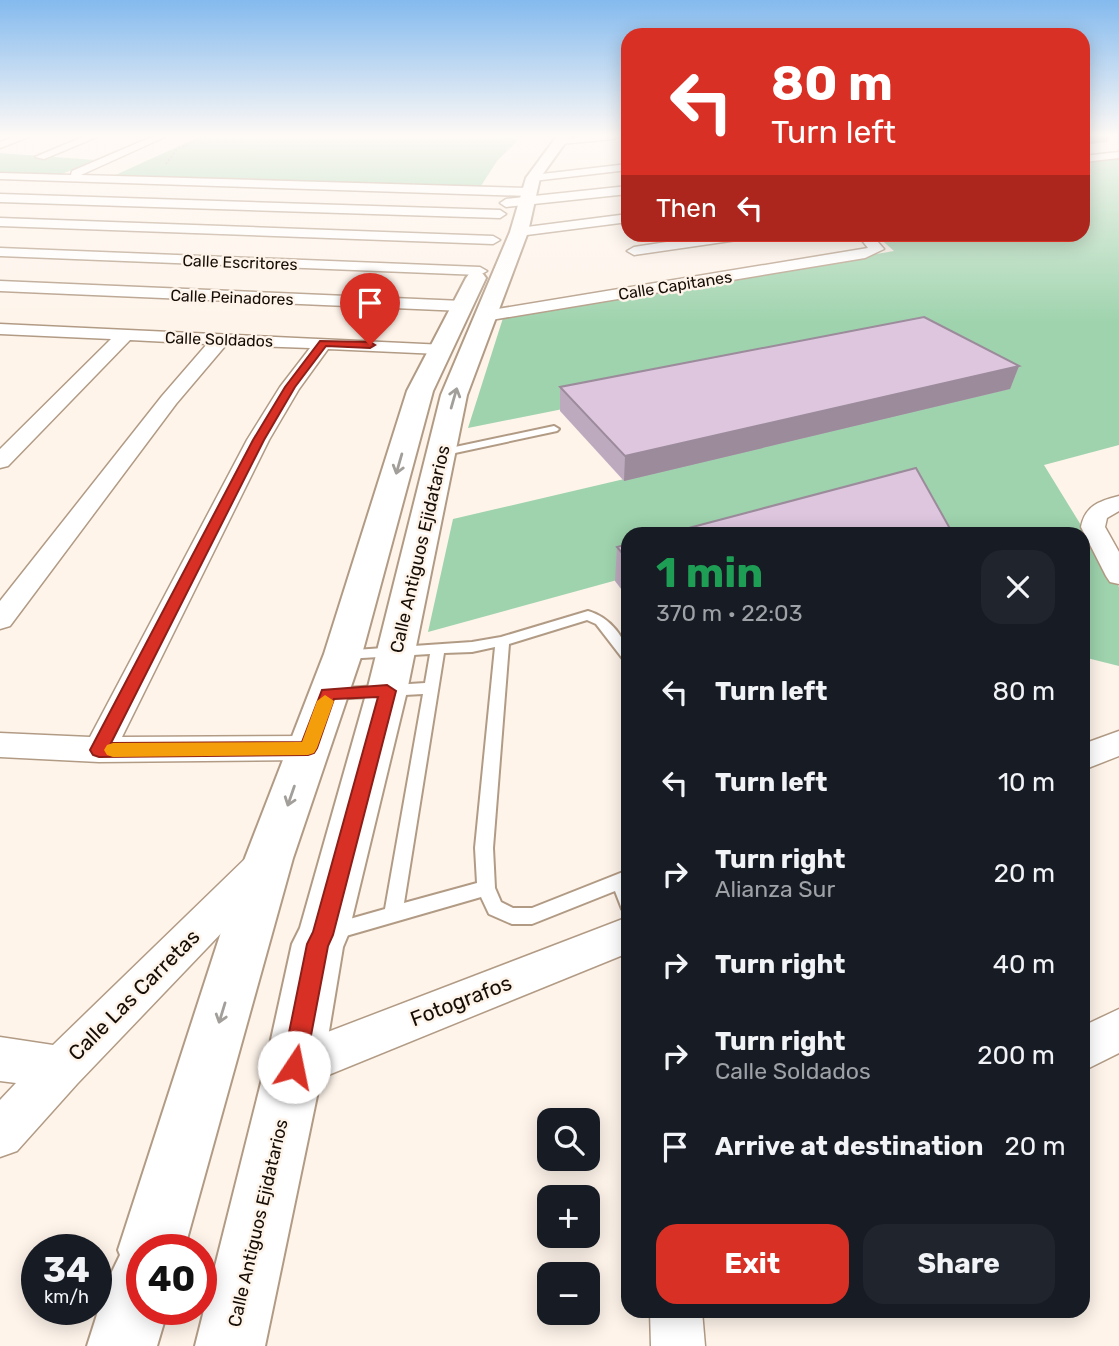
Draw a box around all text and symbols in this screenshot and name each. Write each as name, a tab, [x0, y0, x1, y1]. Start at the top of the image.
text: 80 m	[771, 54, 893, 112]
icon: left	[656, 56, 747, 147]
text: Turn left	[771, 113, 896, 151]
icon: left	[731, 189, 769, 227]
text: Then	[656, 193, 717, 224]
street label: Calle Escritores	[182, 251, 298, 274]
street label: Calle Capitanes	[617, 267, 733, 304]
pin	[340, 273, 400, 345]
icon: arrive	[351, 284, 389, 322]
street label: Calle Peinadores	[170, 286, 294, 309]
street label: Calle Soldados	[164, 328, 273, 351]
one-way arrow	[449, 387, 462, 409]
street label: Calle Antiguos Ejidatarios	[385, 443, 455, 655]
one-way arrow	[391, 453, 404, 475]
text: 1 min	[656, 548, 763, 598]
button: close	[981, 550, 1055, 624]
text: 370 m · 22:03	[656, 599, 803, 627]
icon: left	[656, 673, 694, 711]
text: Turn left	[715, 676, 827, 707]
text: 80 m	[992, 676, 1055, 707]
icon: left	[656, 764, 694, 802]
text: Turn left	[715, 767, 827, 798]
text: 10 m	[998, 767, 1055, 798]
one-way arrow	[284, 785, 296, 807]
text: Turn right	[715, 844, 845, 875]
icon: right	[656, 855, 694, 893]
text: 20 m	[994, 858, 1055, 889]
text: Alianza Sur	[715, 875, 835, 903]
street label: Calle Las Carretas	[63, 924, 205, 1066]
icon: right	[656, 946, 694, 984]
text: Turn right	[715, 949, 845, 980]
text: 40 m	[993, 949, 1055, 980]
street label: Fotografos	[407, 970, 515, 1031]
one-way arrow	[215, 1002, 228, 1024]
text: Turn right	[715, 1026, 845, 1057]
position arrow	[257, 1030, 331, 1104]
icon: right	[656, 1037, 694, 1075]
text: 200 m	[977, 1040, 1055, 1071]
text: Calle Soldados	[715, 1057, 871, 1085]
map controls	[537, 1108, 600, 1325]
button: search	[537, 1108, 600, 1171]
street label: Calle Antiguos Ejidatarios	[223, 1117, 293, 1329]
icon: arrive	[656, 1128, 694, 1166]
text: Arrive at destination	[715, 1131, 983, 1162]
text: 20 m	[1004, 1131, 1066, 1162]
button: +	[537, 1185, 600, 1248]
button: Exit	[656, 1224, 849, 1304]
button: Share	[863, 1224, 1055, 1304]
speed limit sign: 40	[126, 1234, 217, 1325]
text: 34	[43, 1249, 90, 1291]
button: −	[537, 1262, 600, 1325]
text: km/h	[44, 1286, 89, 1308]

